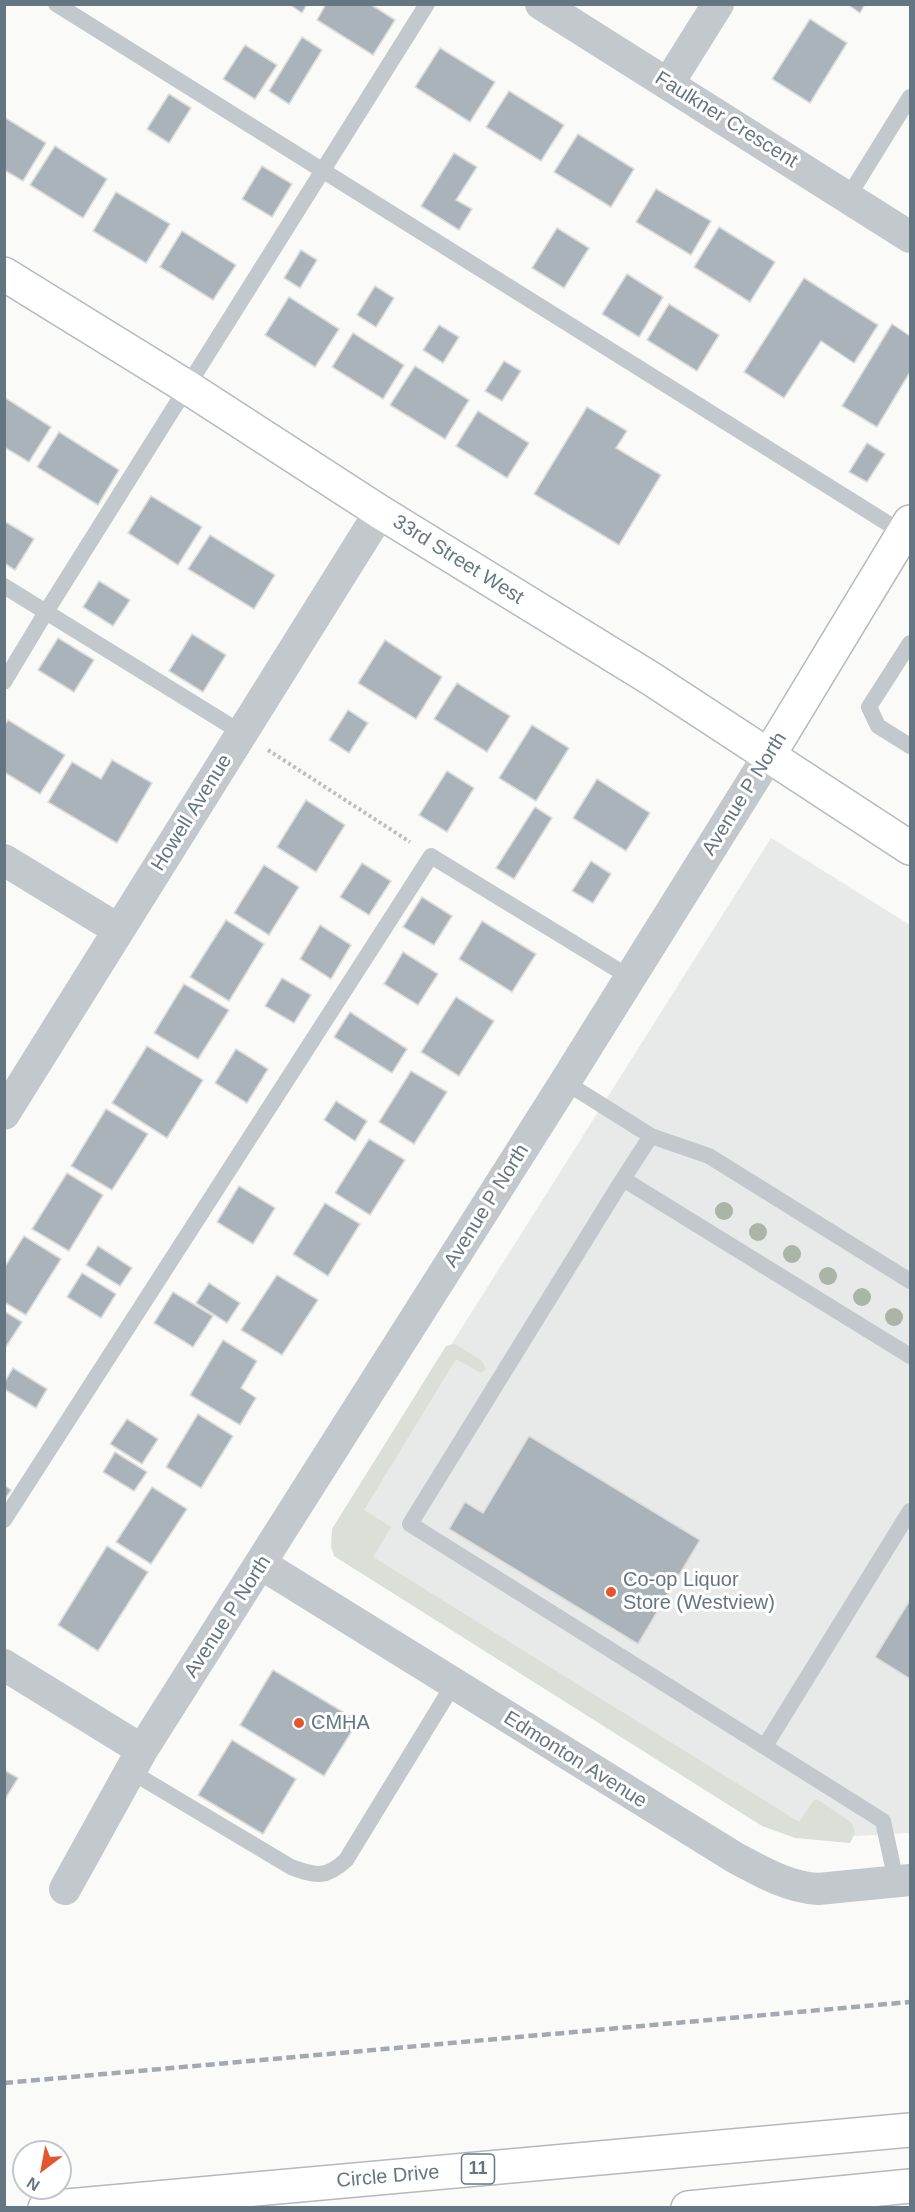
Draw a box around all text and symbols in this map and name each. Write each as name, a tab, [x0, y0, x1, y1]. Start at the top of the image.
street label: Faulkner Crescent	[650, 67, 802, 173]
street label: 33rd Street West	[388, 510, 528, 610]
street label: Avenue P North	[698, 728, 792, 860]
street label: Howell Avenue	[147, 750, 237, 876]
street label: Avenue P North	[440, 1140, 534, 1272]
street label: Avenue P North	[180, 1551, 276, 1683]
place label: Co-op Liquor Store (Westview)	[623, 1568, 775, 1615]
marker: Co-op Liquor Store (Westview)	[604, 1585, 618, 1599]
street label: Edmonton Avenue	[499, 1706, 651, 1814]
place label: CMHA	[311, 1711, 370, 1735]
marker: CMHA	[292, 1716, 306, 1730]
north arrow	[12, 2140, 72, 2200]
road number: 11	[462, 2154, 494, 2184]
street label: Circle Drive	[335, 2161, 441, 2193]
text: N	[24, 2174, 43, 2194]

